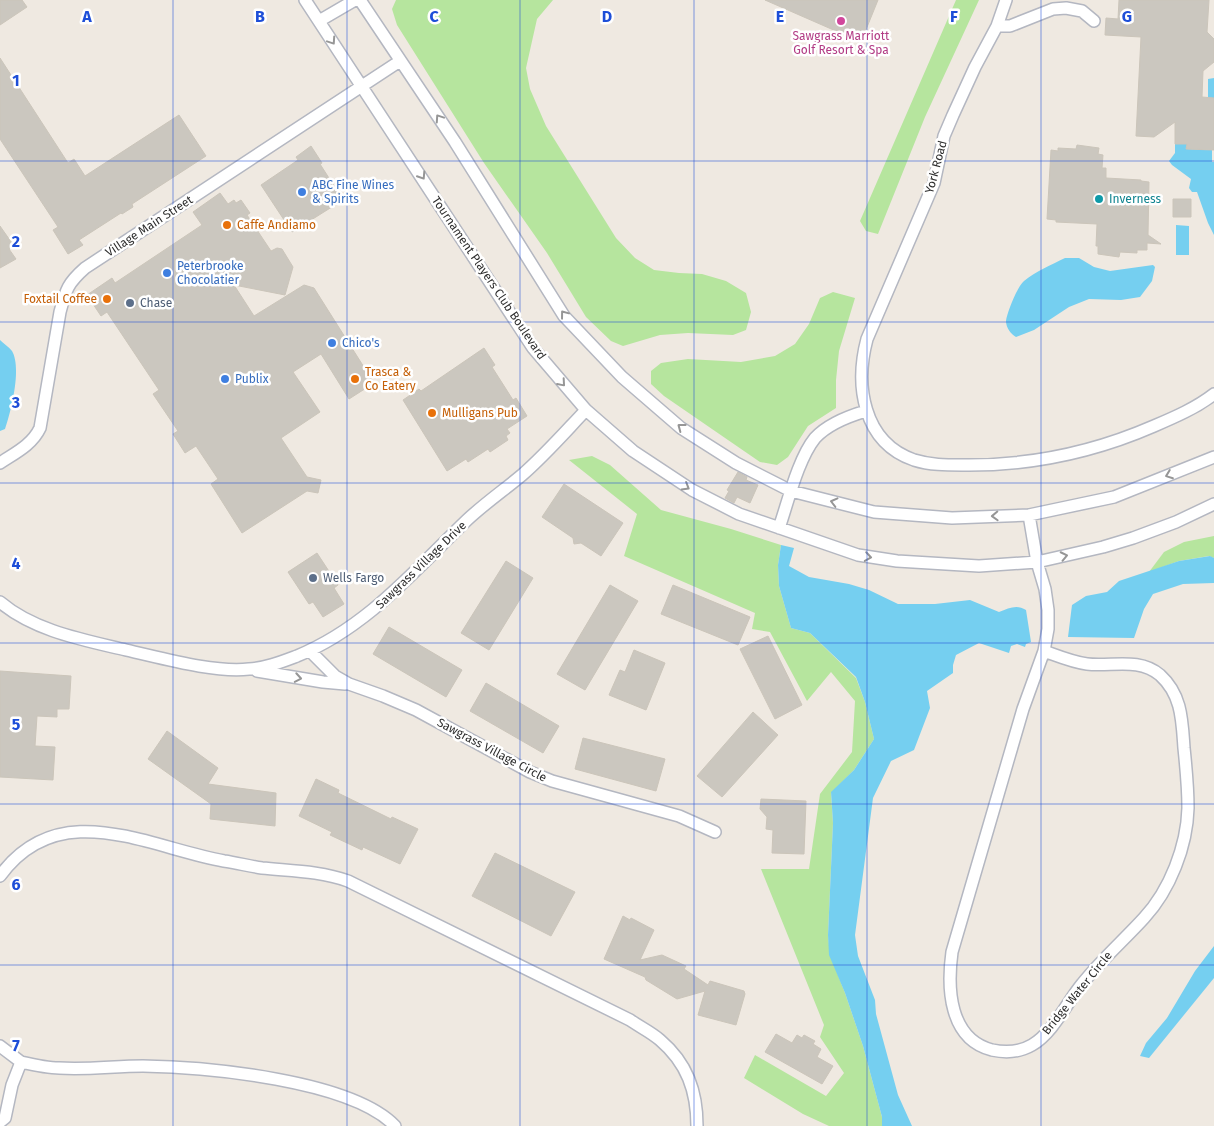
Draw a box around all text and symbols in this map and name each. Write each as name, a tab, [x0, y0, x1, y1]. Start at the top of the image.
text: A	[81, 7, 92, 26]
text: B	[255, 7, 265, 26]
text: C	[429, 7, 439, 26]
text: D	[602, 7, 612, 26]
text: E	[776, 7, 784, 26]
text: F	[950, 7, 958, 26]
text: G	[1122, 7, 1132, 26]
marker: Sawgrass Marriott Golf Resort & Spa	[835, 15, 847, 27]
place label: Sawgrass Marriott Golf Resort & Spa	[793, 29, 890, 57]
one-way arrow	[326, 35, 336, 44]
text: 1	[12, 71, 20, 90]
one-way arrow	[436, 115, 445, 124]
street label: York Road	[922, 139, 950, 195]
one-way arrow	[415, 171, 425, 180]
place label: ABC Fine Wines & Spirits	[312, 178, 395, 206]
marker: ABC Fine Wines & Spirits	[296, 186, 308, 198]
street label: Village Main Street	[103, 192, 196, 259]
place label: Inverness	[1109, 192, 1162, 206]
marker: Inverness	[1093, 193, 1105, 205]
street label: Tournament Players Club Boulevard	[429, 194, 549, 362]
place label: Caffe Andiamo	[237, 218, 316, 232]
marker: Caffe Andiamo	[221, 219, 233, 231]
text: 2	[12, 232, 20, 251]
place label: Peterbrooke Chocolatier	[177, 259, 243, 287]
marker: Peterbrooke Chocolatier	[161, 267, 173, 279]
place label: Foxtail Coffee	[23, 292, 97, 306]
marker: Foxtail Coffee	[101, 293, 113, 305]
place label: Chase	[140, 296, 172, 310]
marker: Chase	[124, 297, 136, 309]
one-way arrow	[561, 310, 570, 320]
place label: Chico's	[342, 336, 380, 350]
marker: Chico's	[326, 337, 338, 349]
place label: Trasca & Co Eatery	[365, 365, 416, 393]
place label: Publix	[235, 372, 269, 386]
marker: Publix	[219, 373, 231, 385]
marker: Trasca & Co Eatery	[349, 373, 361, 385]
one-way arrow	[556, 377, 565, 386]
text: 3	[11, 393, 20, 412]
place label: Mulligans Pub	[442, 406, 518, 420]
marker: Mulligans Pub	[426, 407, 438, 419]
one-way arrow	[677, 423, 686, 432]
one-way arrow	[1165, 469, 1174, 479]
one-way arrow	[680, 480, 689, 490]
one-way arrow	[829, 497, 838, 508]
one-way arrow	[991, 511, 998, 521]
street label: Sawgrass Village Drive	[373, 518, 469, 612]
one-way arrow	[864, 551, 872, 562]
one-way arrow	[1060, 551, 1068, 562]
text: 4	[11, 554, 21, 573]
place label: Wells Fargo	[323, 571, 384, 585]
marker: Wells Fargo	[307, 572, 319, 584]
one-way arrow	[294, 673, 303, 683]
text: 5	[12, 715, 21, 734]
street label: Sawgrass Village Circle	[435, 715, 549, 785]
text: 6	[11, 875, 21, 894]
street label: Bridge Water Circle	[1039, 949, 1115, 1037]
text: 7	[12, 1036, 20, 1055]

